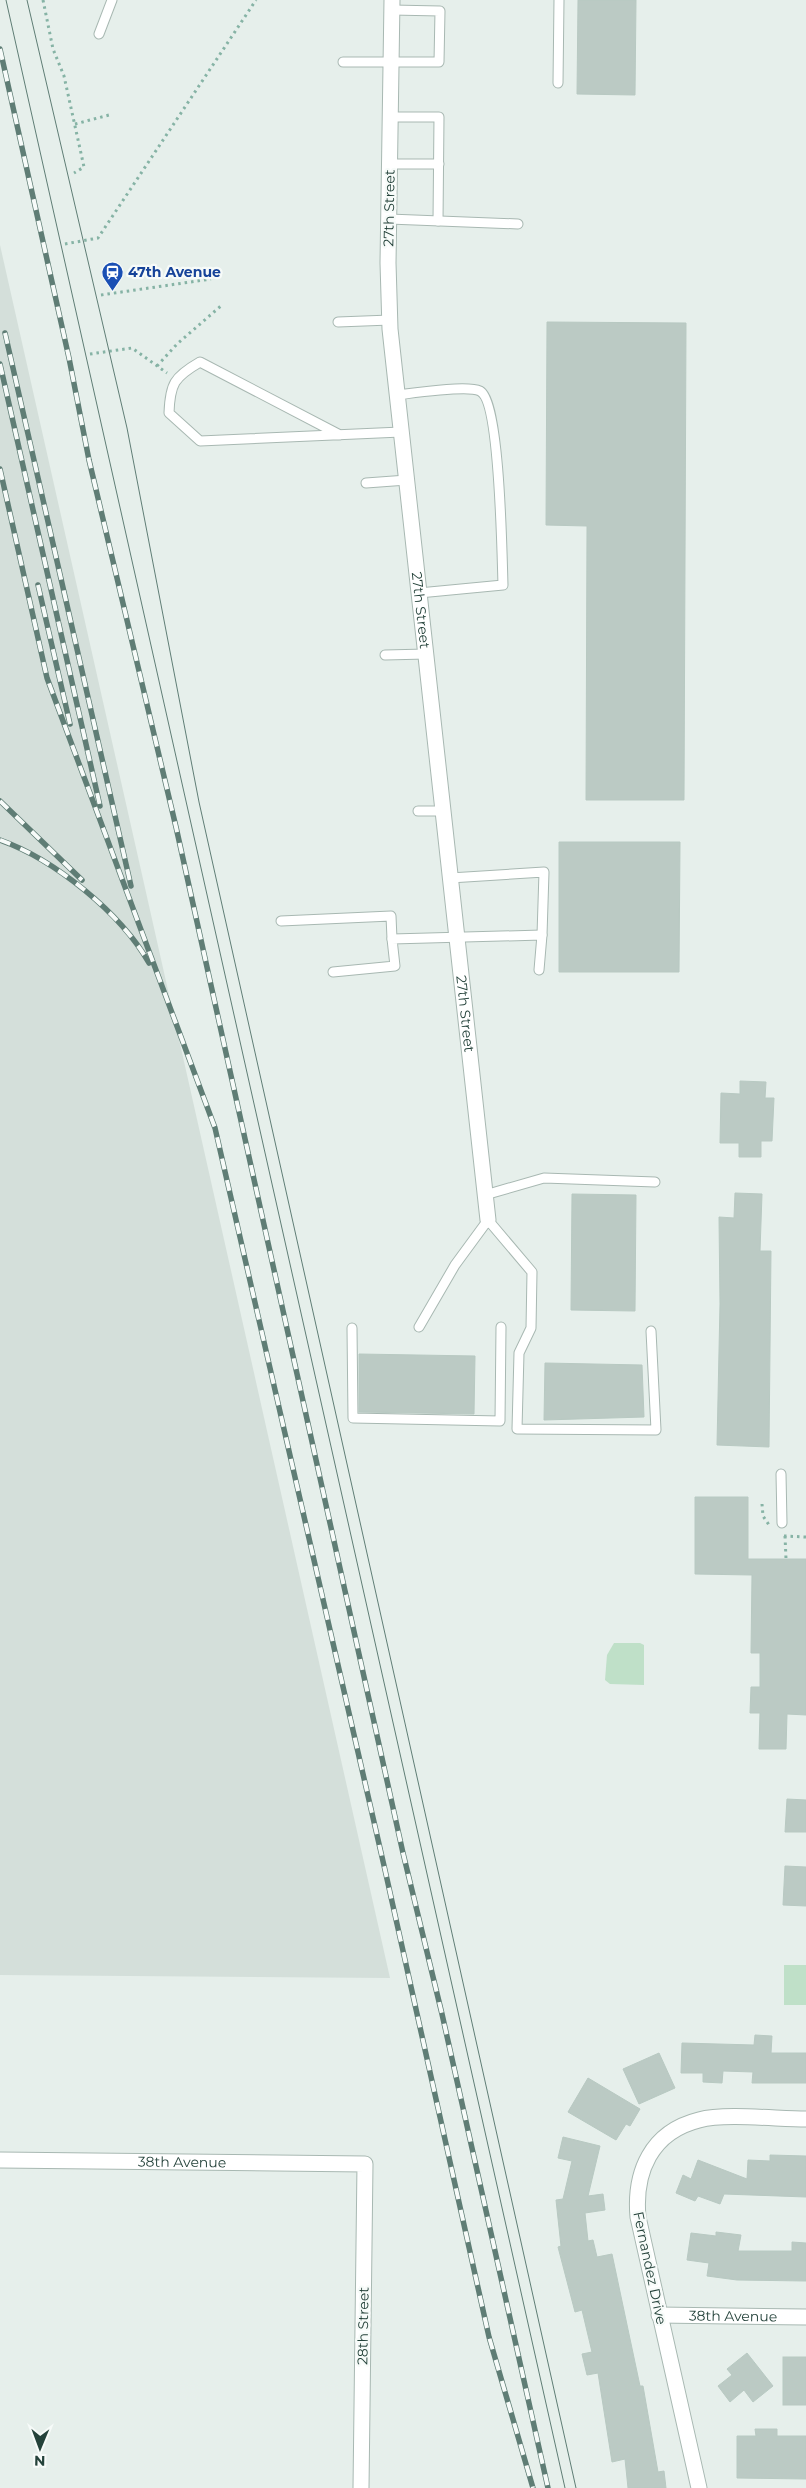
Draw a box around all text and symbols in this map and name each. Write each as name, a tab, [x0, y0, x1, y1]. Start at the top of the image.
street label: 27th Street	[379, 169, 399, 247]
station icon: 47th Avenue	[100, 260, 124, 291]
place label: 47th Avenue	[128, 263, 221, 281]
street label: 27th Street	[408, 571, 434, 650]
street label: 27th Street	[452, 974, 479, 1053]
street label: 38th Avenue	[138, 2153, 226, 2171]
street label: Fernandez Drive	[629, 2210, 671, 2326]
street label: 28th Street	[353, 2287, 373, 2365]
street label: 38th Avenue	[689, 2306, 777, 2326]
north arrow	[15, 2423, 65, 2473]
text: N	[34, 2452, 46, 2470]

